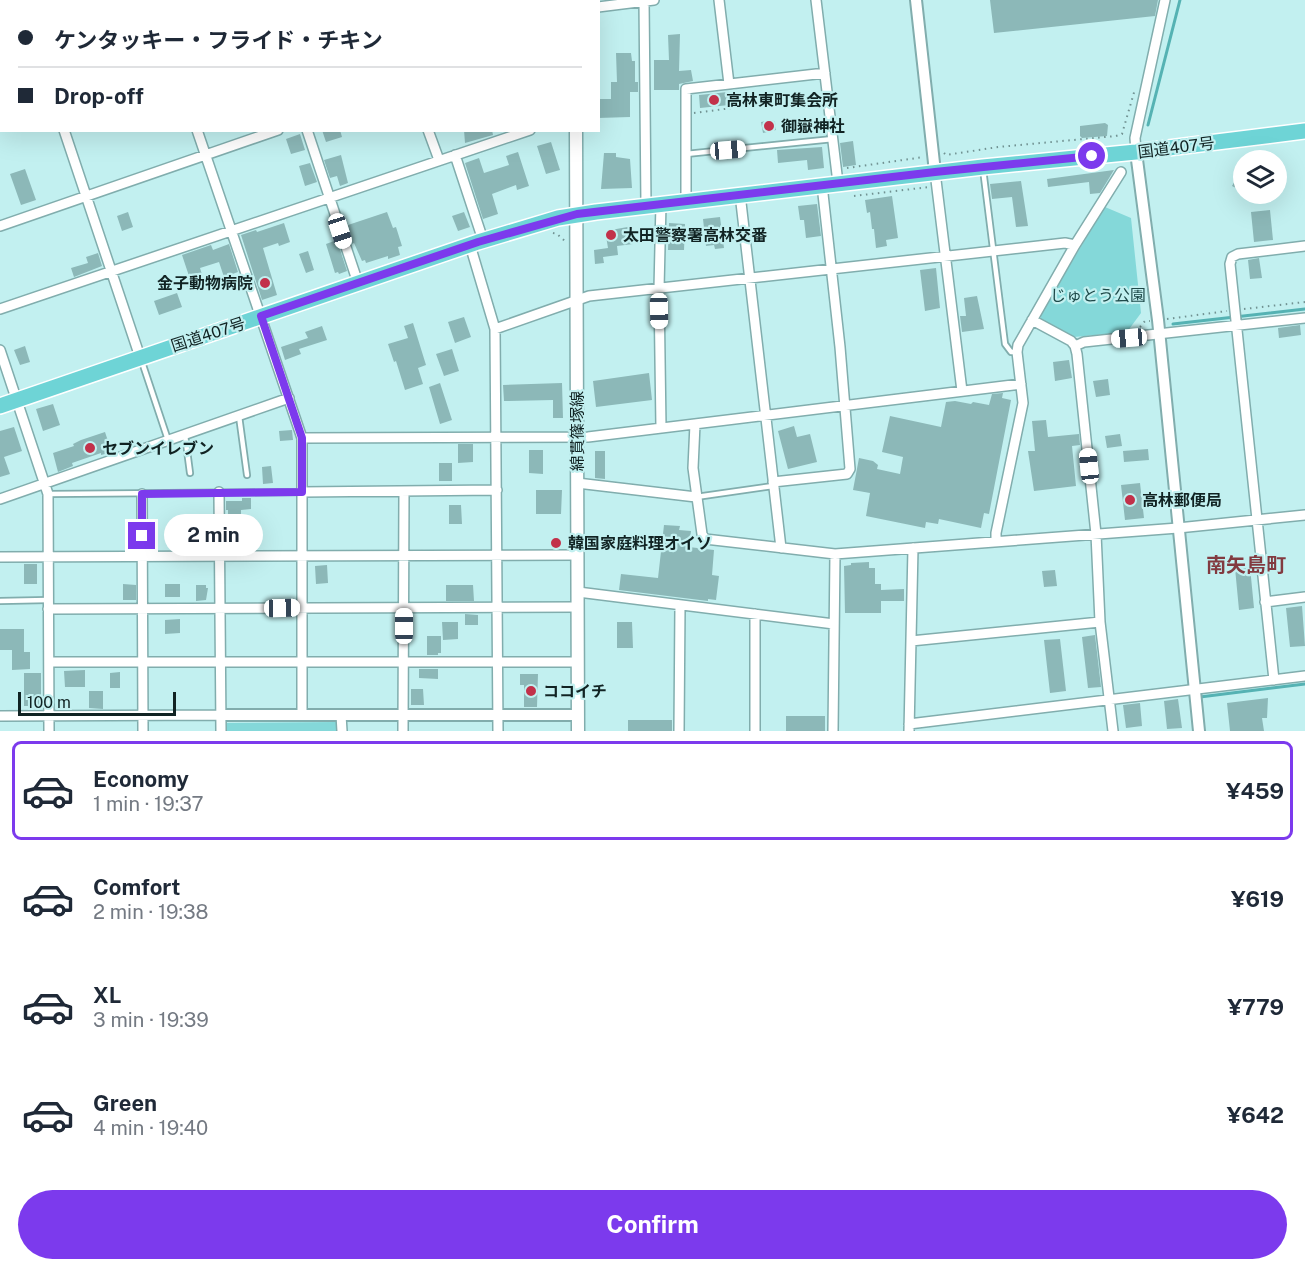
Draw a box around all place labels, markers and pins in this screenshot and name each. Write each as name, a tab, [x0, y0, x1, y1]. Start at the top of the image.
place label: 高林東町集会所	[726, 91, 838, 110]
marker: 高林東町集会所	[707, 93, 721, 107]
place label: 御嶽神社	[781, 117, 845, 136]
marker: 御嶽神社	[762, 119, 776, 133]
place label: 太田警察署高林交番	[623, 226, 767, 245]
marker: 太田警察署高林交番	[604, 228, 618, 242]
place label: 金子動物病院	[157, 274, 253, 293]
marker: 金子動物病院	[258, 276, 272, 290]
place label: セブンイレブン	[102, 439, 214, 458]
marker: セブンイレブン	[83, 441, 97, 455]
place label: 高林郵便局	[1142, 491, 1222, 510]
marker: 高林郵便局	[1123, 493, 1137, 507]
place label: 韓国家庭料理オイソ	[568, 534, 712, 553]
marker: 韓国家庭料理オイソ	[549, 536, 563, 550]
place label: ココイチ	[543, 682, 607, 701]
marker: ココイチ	[524, 684, 538, 698]

